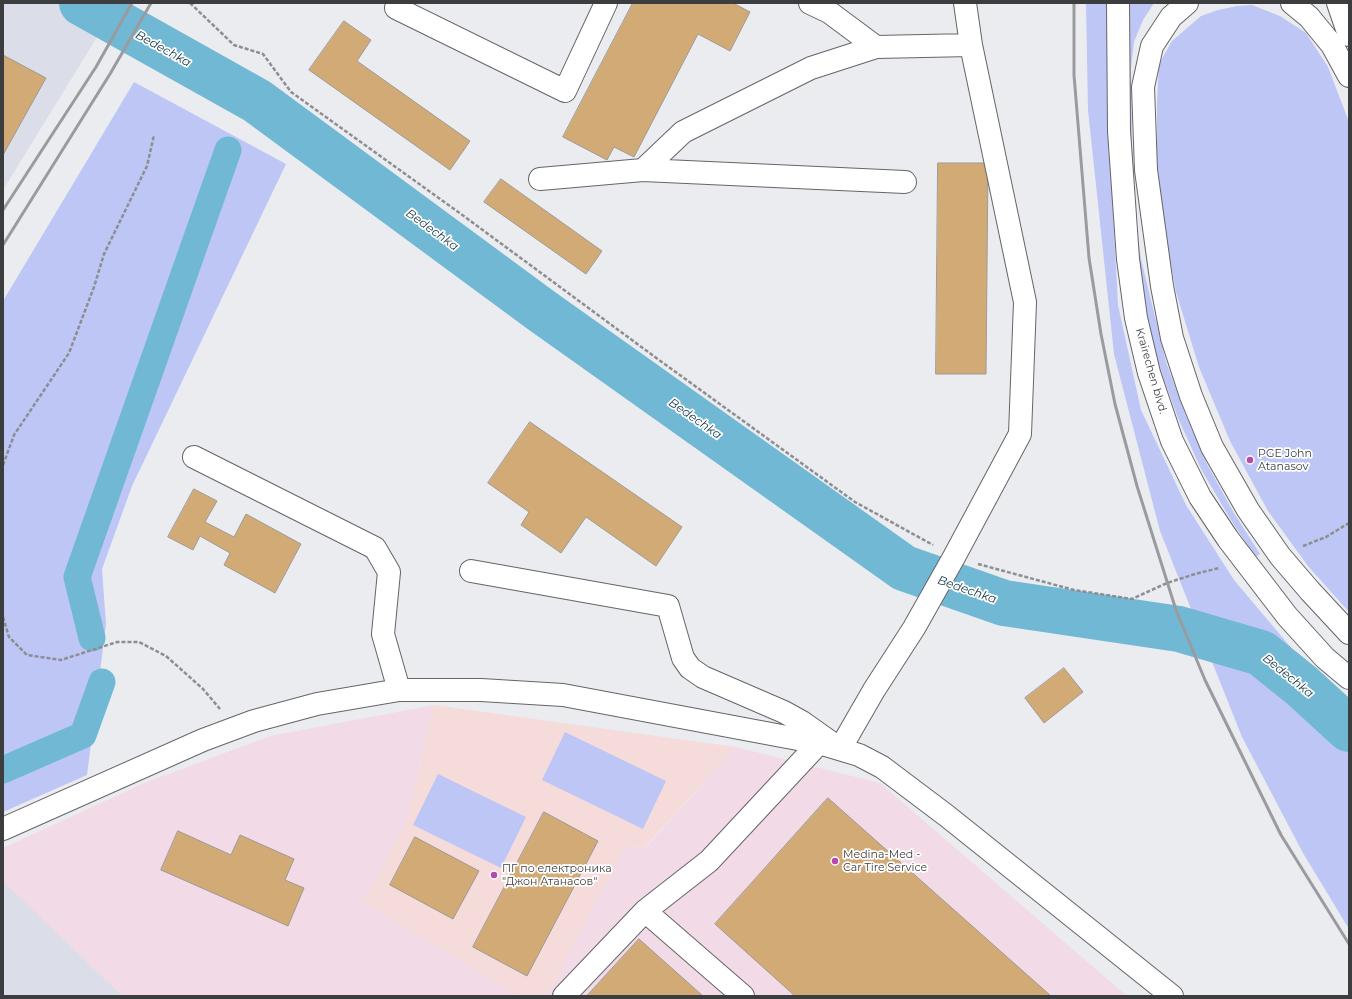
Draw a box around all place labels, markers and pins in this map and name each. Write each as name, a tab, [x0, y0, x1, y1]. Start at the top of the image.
place label: PGE John Atanasov	[1258, 447, 1312, 473]
marker: PGE John Atanasov	[1245, 455, 1255, 465]
place label: Medina-Med - Car Tire Service	[843, 848, 927, 874]
marker: Medina-Med - Car Tire Service	[830, 856, 840, 866]
place label: ПГ по електроника "Джон Атанасов"	[502, 862, 612, 888]
marker: ПГ по електроника "Джон Атанасов"	[489, 870, 499, 880]

